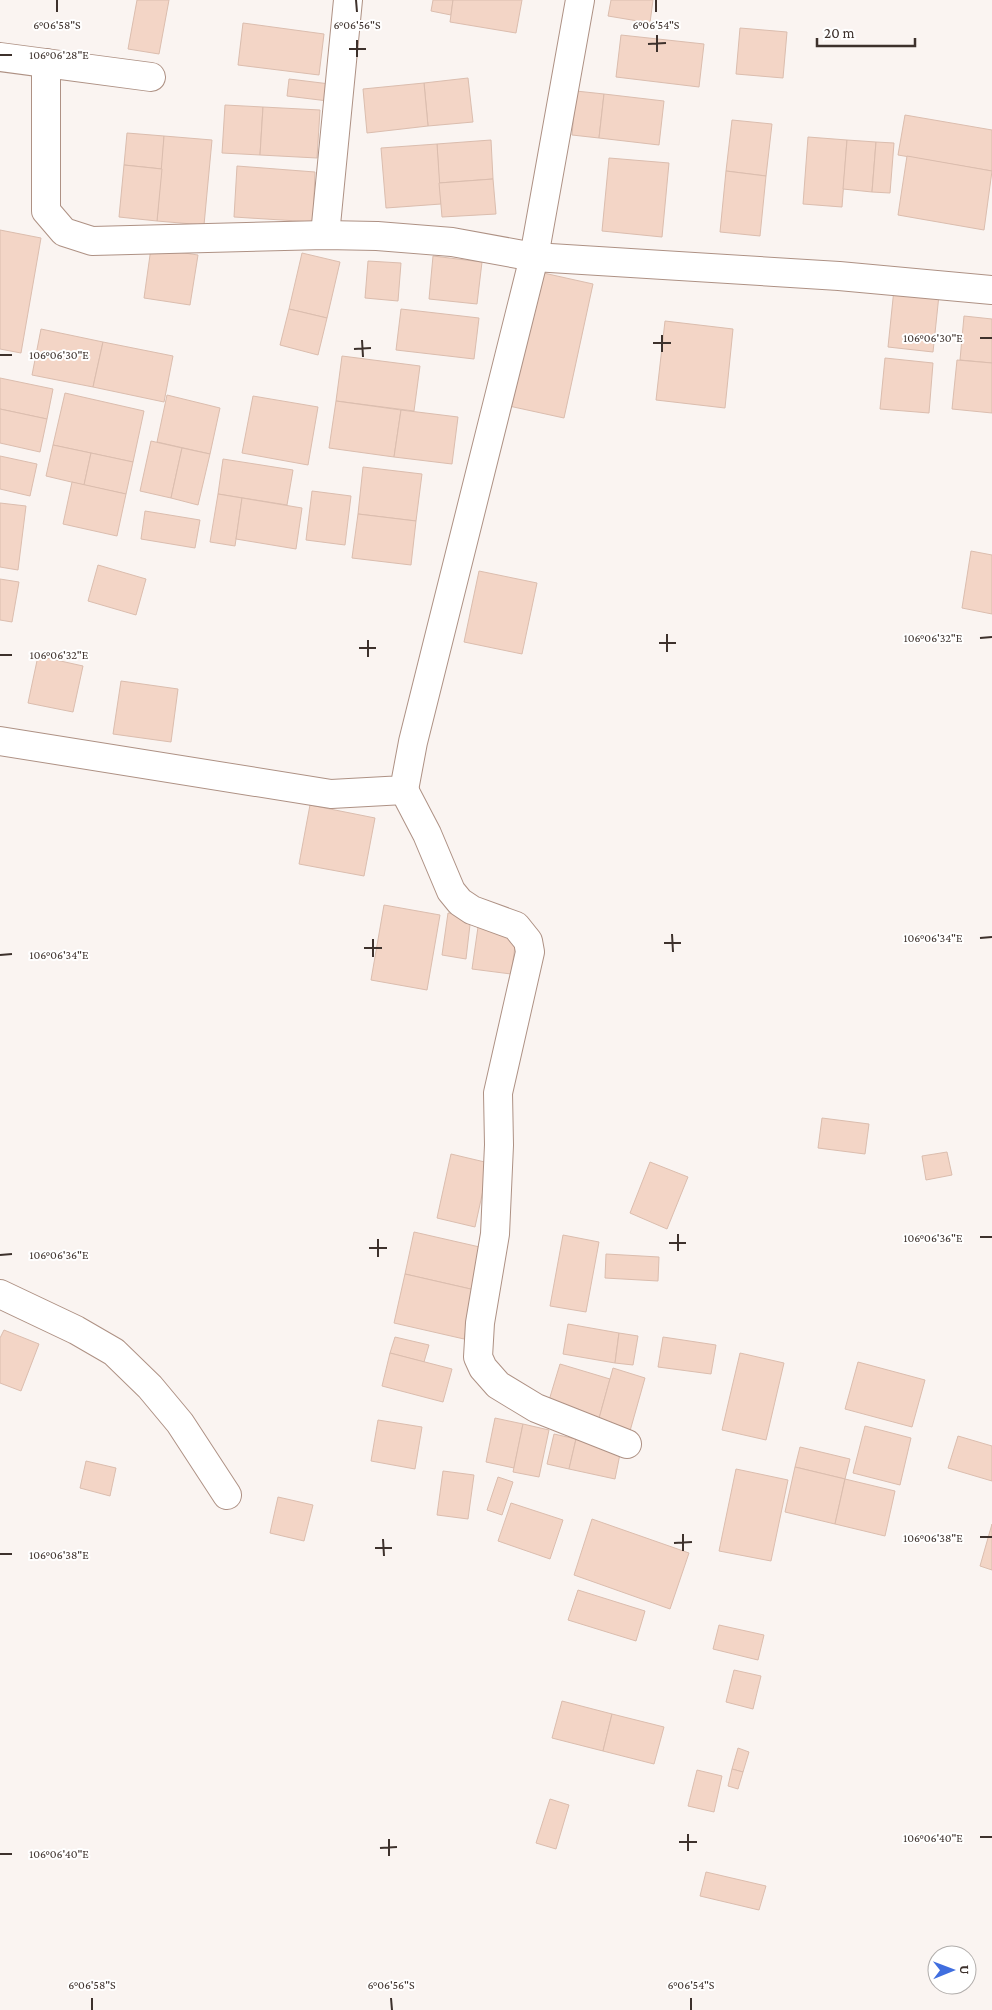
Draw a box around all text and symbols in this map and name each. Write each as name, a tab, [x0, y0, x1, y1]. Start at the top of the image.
scale bar	[817, 15, 914, 47]
text: 6°06'58"S	[33, 18, 81, 32]
text: 6°06'56"S	[333, 18, 381, 32]
text: 6°06'54"S	[633, 18, 680, 32]
text: 20 m	[824, 25, 855, 41]
text: 106°06'28"E	[29, 48, 89, 62]
text: 106°06'30"E	[903, 331, 963, 345]
text: 106°06'30"E	[29, 348, 89, 362]
text: 106°06'32"E	[904, 631, 963, 645]
text: 106°06'32"E	[30, 648, 89, 662]
text: 106°06'34"E	[904, 931, 963, 945]
text: 106°06'34"E	[30, 948, 89, 962]
text: 106°06'36"E	[903, 1231, 963, 1245]
text: 106°06'36"E	[29, 1248, 89, 1262]
text: 106°06'38"E	[903, 1531, 963, 1545]
text: 106°06'38"E	[29, 1548, 89, 1562]
text: 106°06'40"E	[903, 1831, 963, 1845]
text: 106°06'40"E	[29, 1847, 89, 1861]
north arrow	[927, 1945, 977, 1995]
text: U	[957, 1965, 973, 1975]
text: 6°06'58"S	[68, 1978, 116, 1992]
text: 6°06'56"S	[367, 1978, 415, 1992]
text: 6°06'54"S	[668, 1978, 715, 1992]

